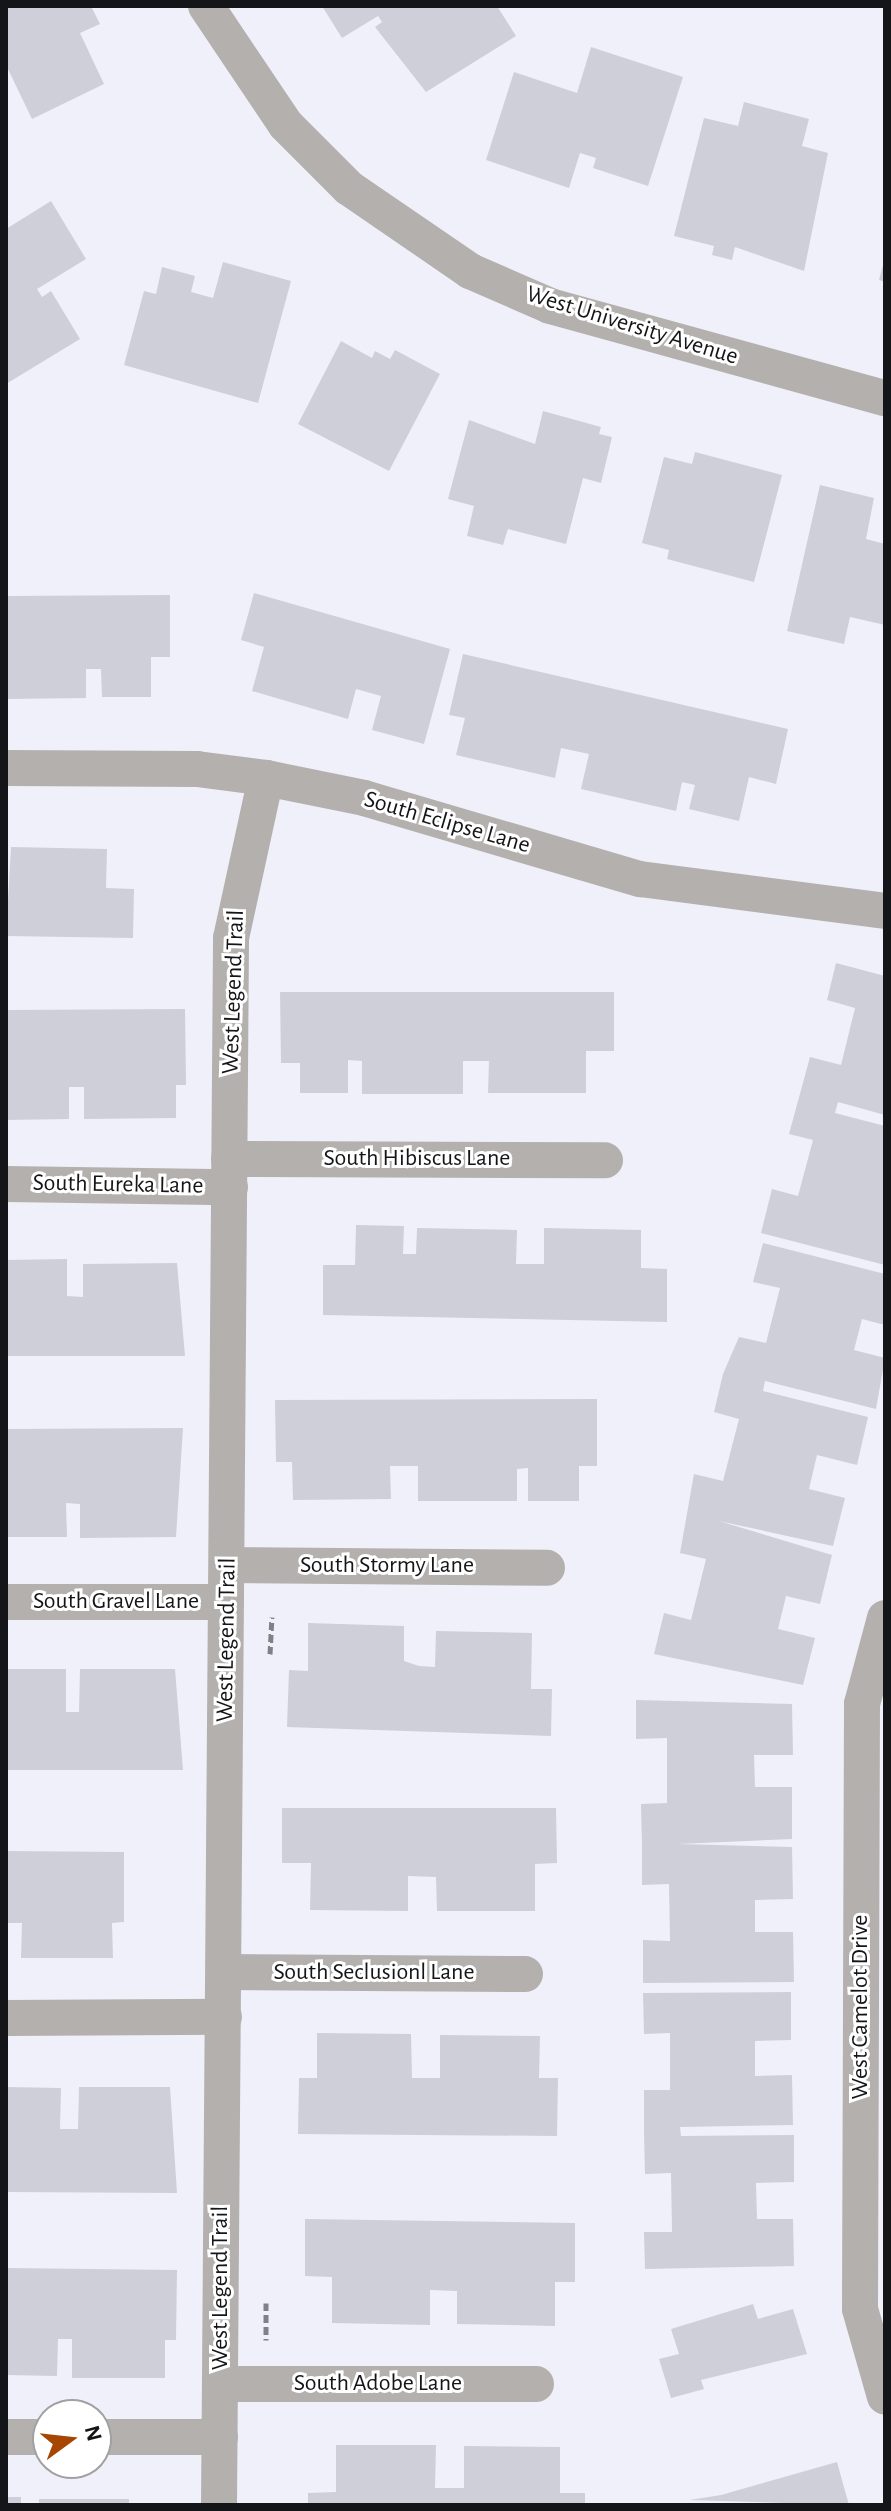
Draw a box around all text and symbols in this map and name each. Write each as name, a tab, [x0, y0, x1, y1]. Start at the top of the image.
street label: West University Avenue	[523, 280, 741, 372]
street label: South Eclipse Lane	[361, 786, 533, 860]
street label: West Legend Trail	[217, 909, 251, 1075]
street label: South Hibiscus Lane	[324, 1145, 510, 1173]
street label: South Eureka Lane	[32, 1169, 204, 1201]
street label: South Stormy Lane	[300, 1552, 474, 1580]
street label: West Legend Trail	[211, 1558, 243, 1722]
street label: South Gravel Lane	[33, 1588, 199, 1616]
street label: West Camelot Drive	[847, 1915, 875, 2099]
street label: South Seclusionl Lane	[273, 1959, 475, 1987]
street label: West Legend Trail	[207, 2206, 235, 2370]
street label: South Adobe Lane	[294, 2370, 462, 2398]
north arrow	[32, 2399, 112, 2479]
text: N	[81, 2423, 106, 2444]

